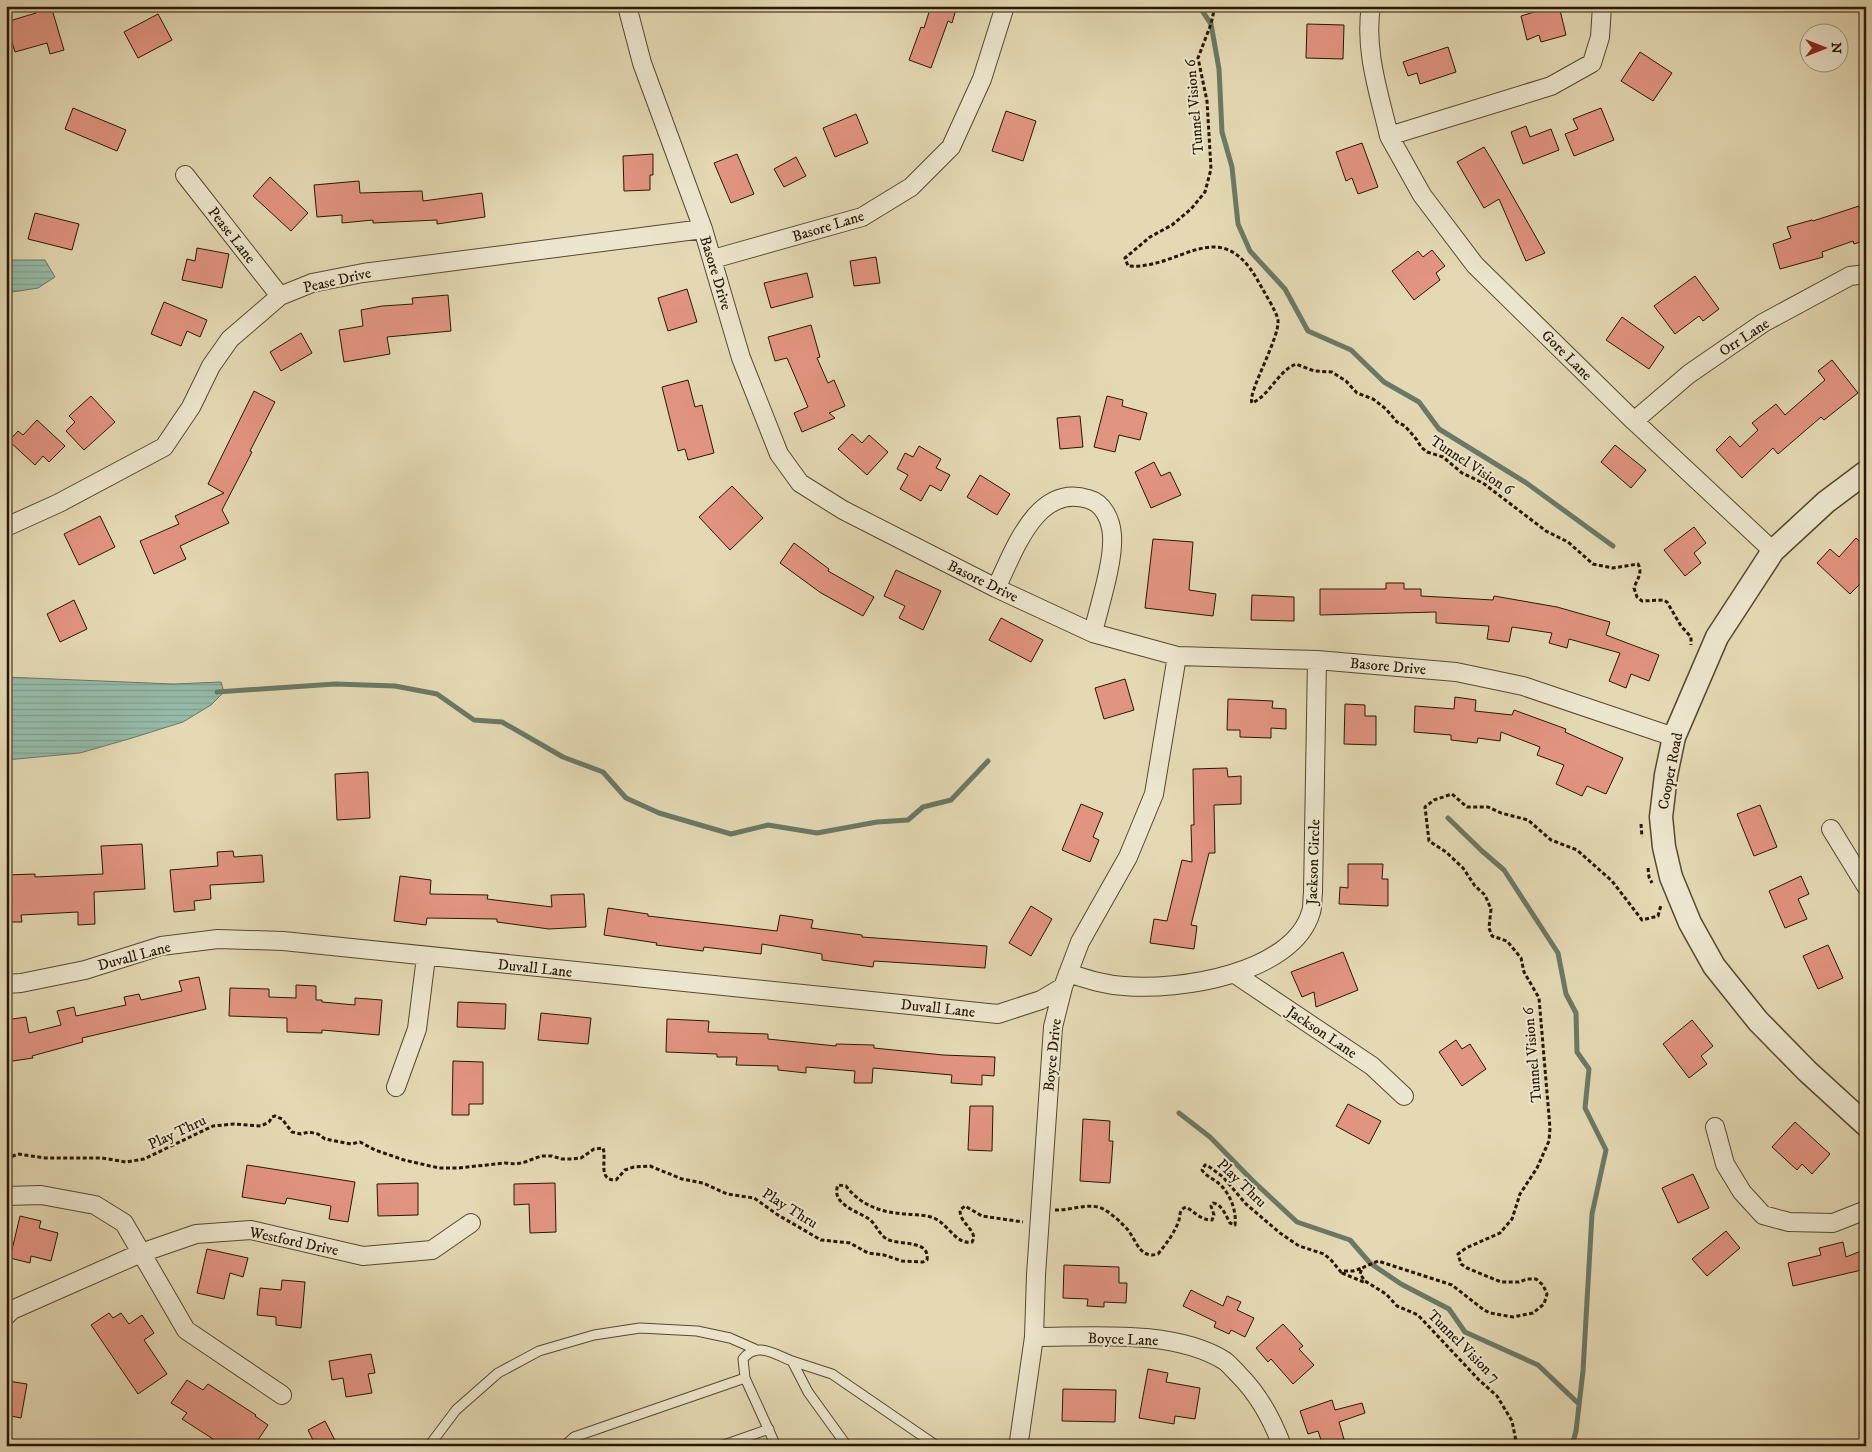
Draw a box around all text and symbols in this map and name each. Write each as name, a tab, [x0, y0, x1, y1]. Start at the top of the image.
north arrow	[1800, 22, 1850, 72]
text: N	[1827, 42, 1845, 54]
street label: Tunnel Vision 6	[1181, 57, 1208, 155]
street label: Pease Lane	[204, 203, 260, 267]
street label: Basore Lane	[790, 207, 866, 246]
street label: Basore Drive	[695, 234, 736, 313]
street label: Pease Drive	[301, 263, 373, 297]
street label: Orr Lane	[1716, 314, 1773, 361]
street label: Gore Lane	[1537, 326, 1596, 385]
street label: Tunnel Vision 6	[1427, 431, 1518, 500]
street label: Basore Drive	[944, 556, 1021, 607]
street label: Basore Drive	[1349, 654, 1427, 679]
street label: Cooper Road	[1654, 730, 1687, 811]
street label: Jackson Circle	[1302, 819, 1324, 907]
street label: Duvall Lane	[96, 938, 173, 975]
street label: Duvall Lane	[497, 955, 573, 982]
street label: Duvall Lane	[900, 995, 976, 1022]
street label: Jackson Lane	[1281, 1001, 1360, 1063]
street label: Tunnel Vision 6	[1519, 1005, 1546, 1103]
street label: Boyce Drive	[1039, 1018, 1066, 1092]
street label: Play Thru	[145, 1111, 209, 1154]
street label: Play Thru	[1213, 1155, 1270, 1212]
street label: Play Thru	[758, 1184, 821, 1233]
street label: Westford Drive	[247, 1223, 340, 1260]
street label: Tunnel Vision 7	[1423, 1306, 1504, 1387]
street label: Boyce Lane	[1087, 1329, 1159, 1350]

